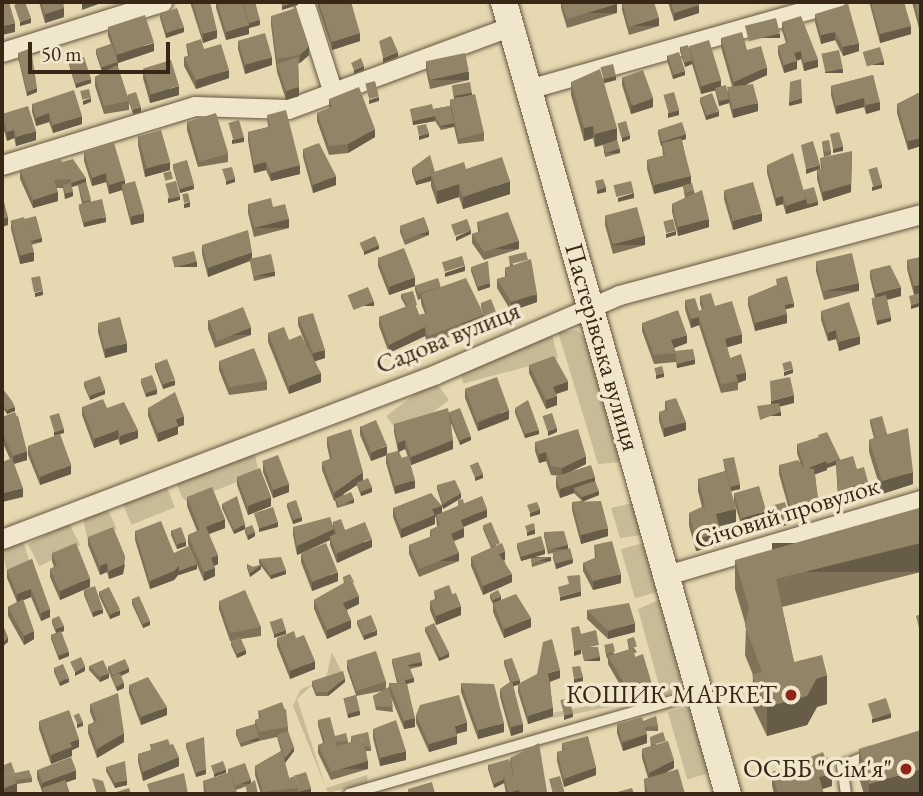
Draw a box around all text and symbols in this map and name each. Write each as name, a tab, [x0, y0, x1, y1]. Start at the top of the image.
scale bar	[32, 28, 173, 72]
text: 50 m	[41, 40, 82, 67]
street label: Пастерівська вулиця	[557, 240, 647, 454]
street label: Садова вулиця	[371, 295, 525, 381]
street label: Січовий провулок	[691, 470, 883, 556]
place label: КОШИК МАРКЕТ	[566, 679, 777, 711]
marker: КОШИК МАРКЕТ	[783, 687, 799, 703]
place label: ОСББ "Сім'я"	[743, 753, 892, 785]
marker: ОСББ "Сім'я"	[898, 761, 914, 777]

